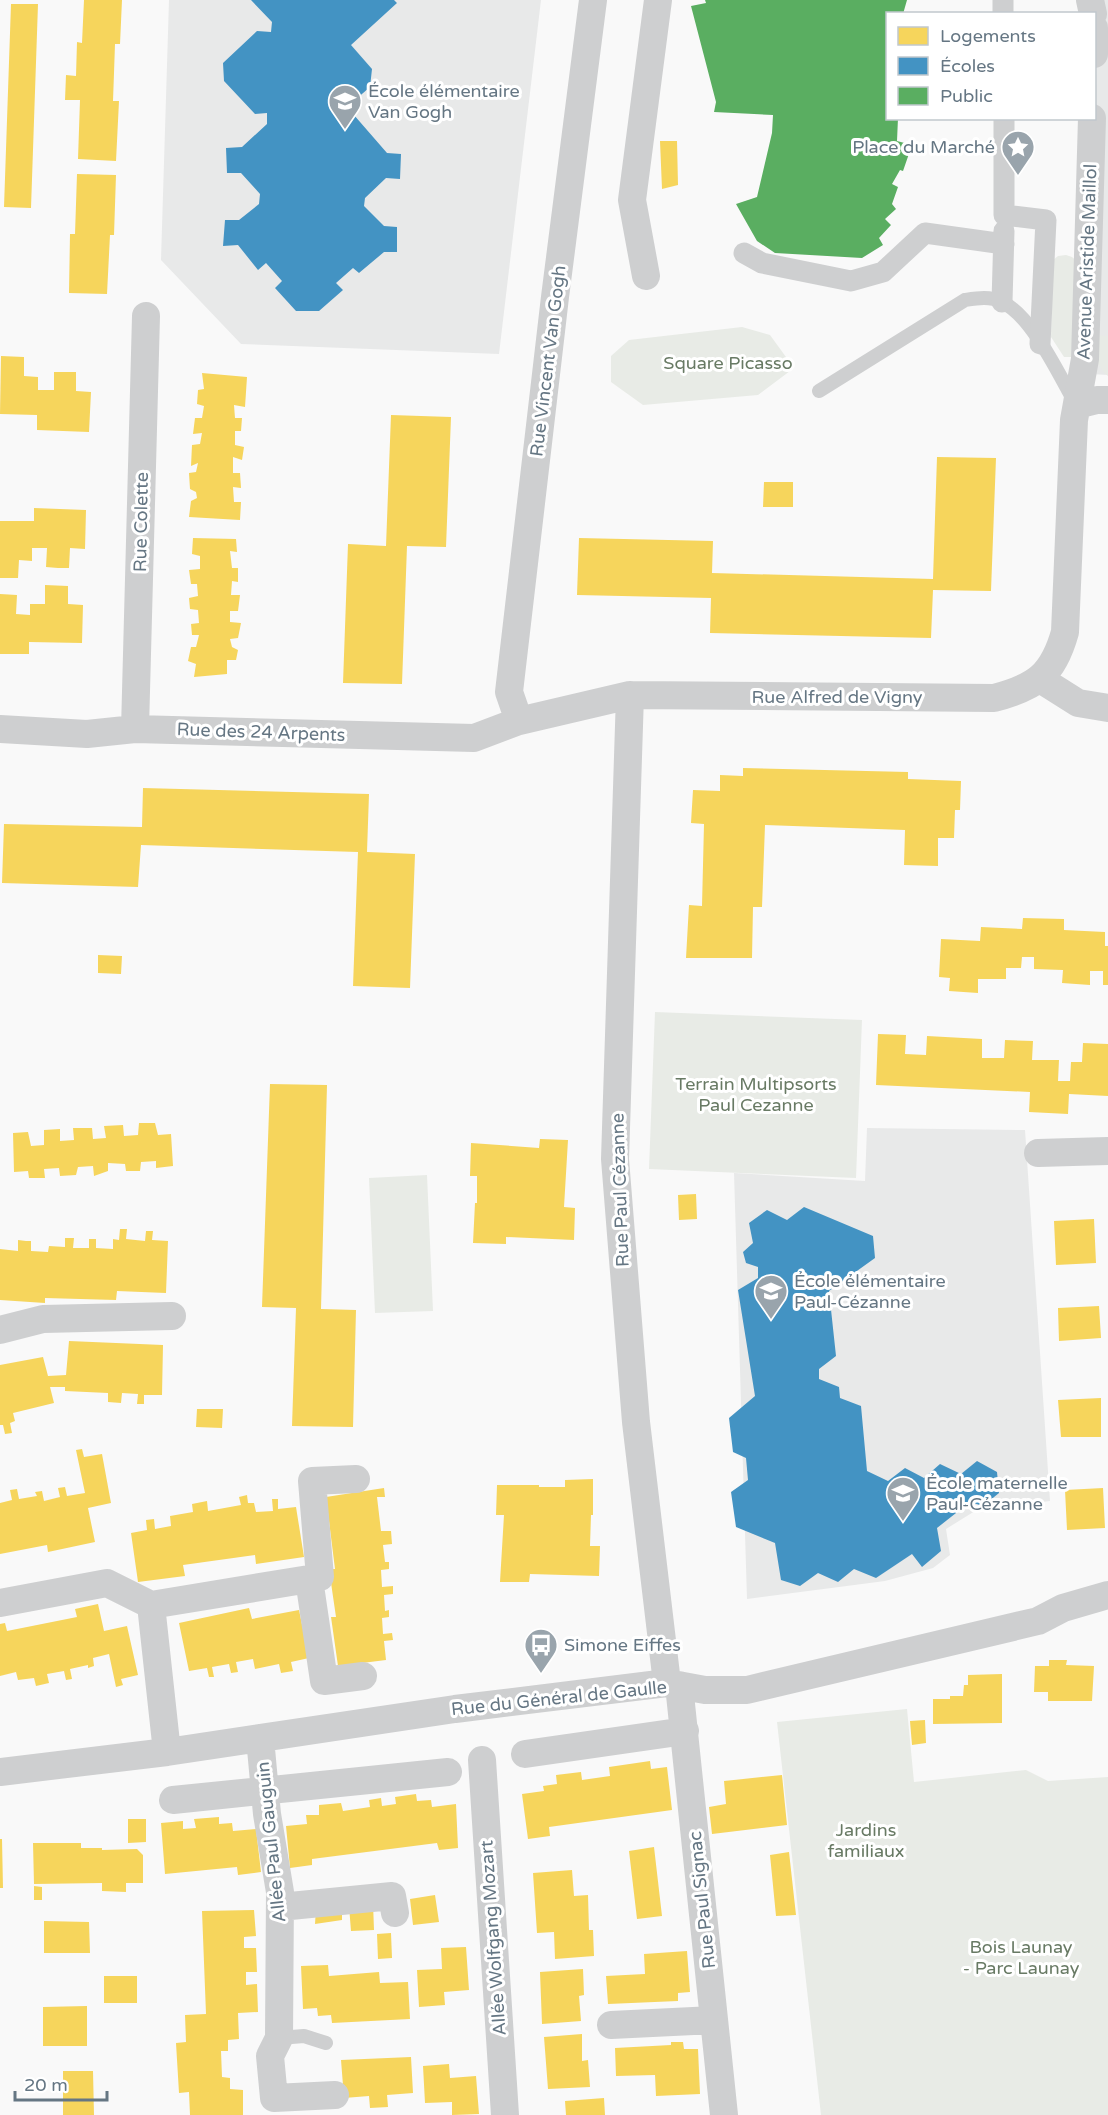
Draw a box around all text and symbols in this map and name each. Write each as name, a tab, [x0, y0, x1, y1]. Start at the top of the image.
legend	[886, 12, 1096, 120]
text: Logements	[940, 25, 1036, 47]
text: Écoles	[940, 55, 995, 77]
place label: École élémentaire Van Gogh	[368, 80, 520, 123]
school or university icon: École élémentaire Van Gogh	[327, 83, 363, 130]
text: Public	[940, 85, 993, 107]
place icon: Place du Marché	[1000, 129, 1036, 176]
place label: Place du Marché	[852, 136, 995, 158]
street label: Avenue Aristide Maillol	[1073, 164, 1101, 360]
street label: Rue Vincent Van Gogh	[525, 264, 571, 458]
park label: Square Picasso	[663, 352, 793, 374]
street label: Rue Colette	[129, 472, 153, 572]
street label: Rue Alfred de Vigny	[751, 686, 923, 708]
street label: Rue des 24 Arpents	[176, 718, 346, 746]
park label: Terrain Multipsorts Paul Cezanne	[675, 1073, 837, 1116]
street label: Rue Paul Cézanne	[606, 1113, 634, 1267]
place label: École élémentaire Paul-Cézanne	[794, 1270, 946, 1313]
school or university icon: École élémentaire Paul-Cézanne	[753, 1273, 789, 1320]
place label: École maternelle Paul-Cézanne	[926, 1472, 1068, 1515]
school or university icon: École maternelle Paul-Cézanne	[885, 1475, 921, 1522]
bus stop icon: Simone Eiffes	[523, 1627, 559, 1674]
place label: Simone Eiffes	[564, 1634, 681, 1656]
street label: Rue du Général de Gaulle	[450, 1676, 668, 1720]
street label: Allée Paul Gauguin	[252, 1761, 290, 1923]
park label: Jardins familiaux	[827, 1819, 905, 1862]
street label: Rue Paul Signac	[684, 1830, 720, 1970]
street label: Allée Wolfgang Mozart	[475, 1839, 511, 2036]
park label: Bois Launay - Parc Launay	[963, 1936, 1080, 1979]
scale bar	[15, 2064, 106, 2102]
text: 20 m	[24, 2074, 68, 2096]

